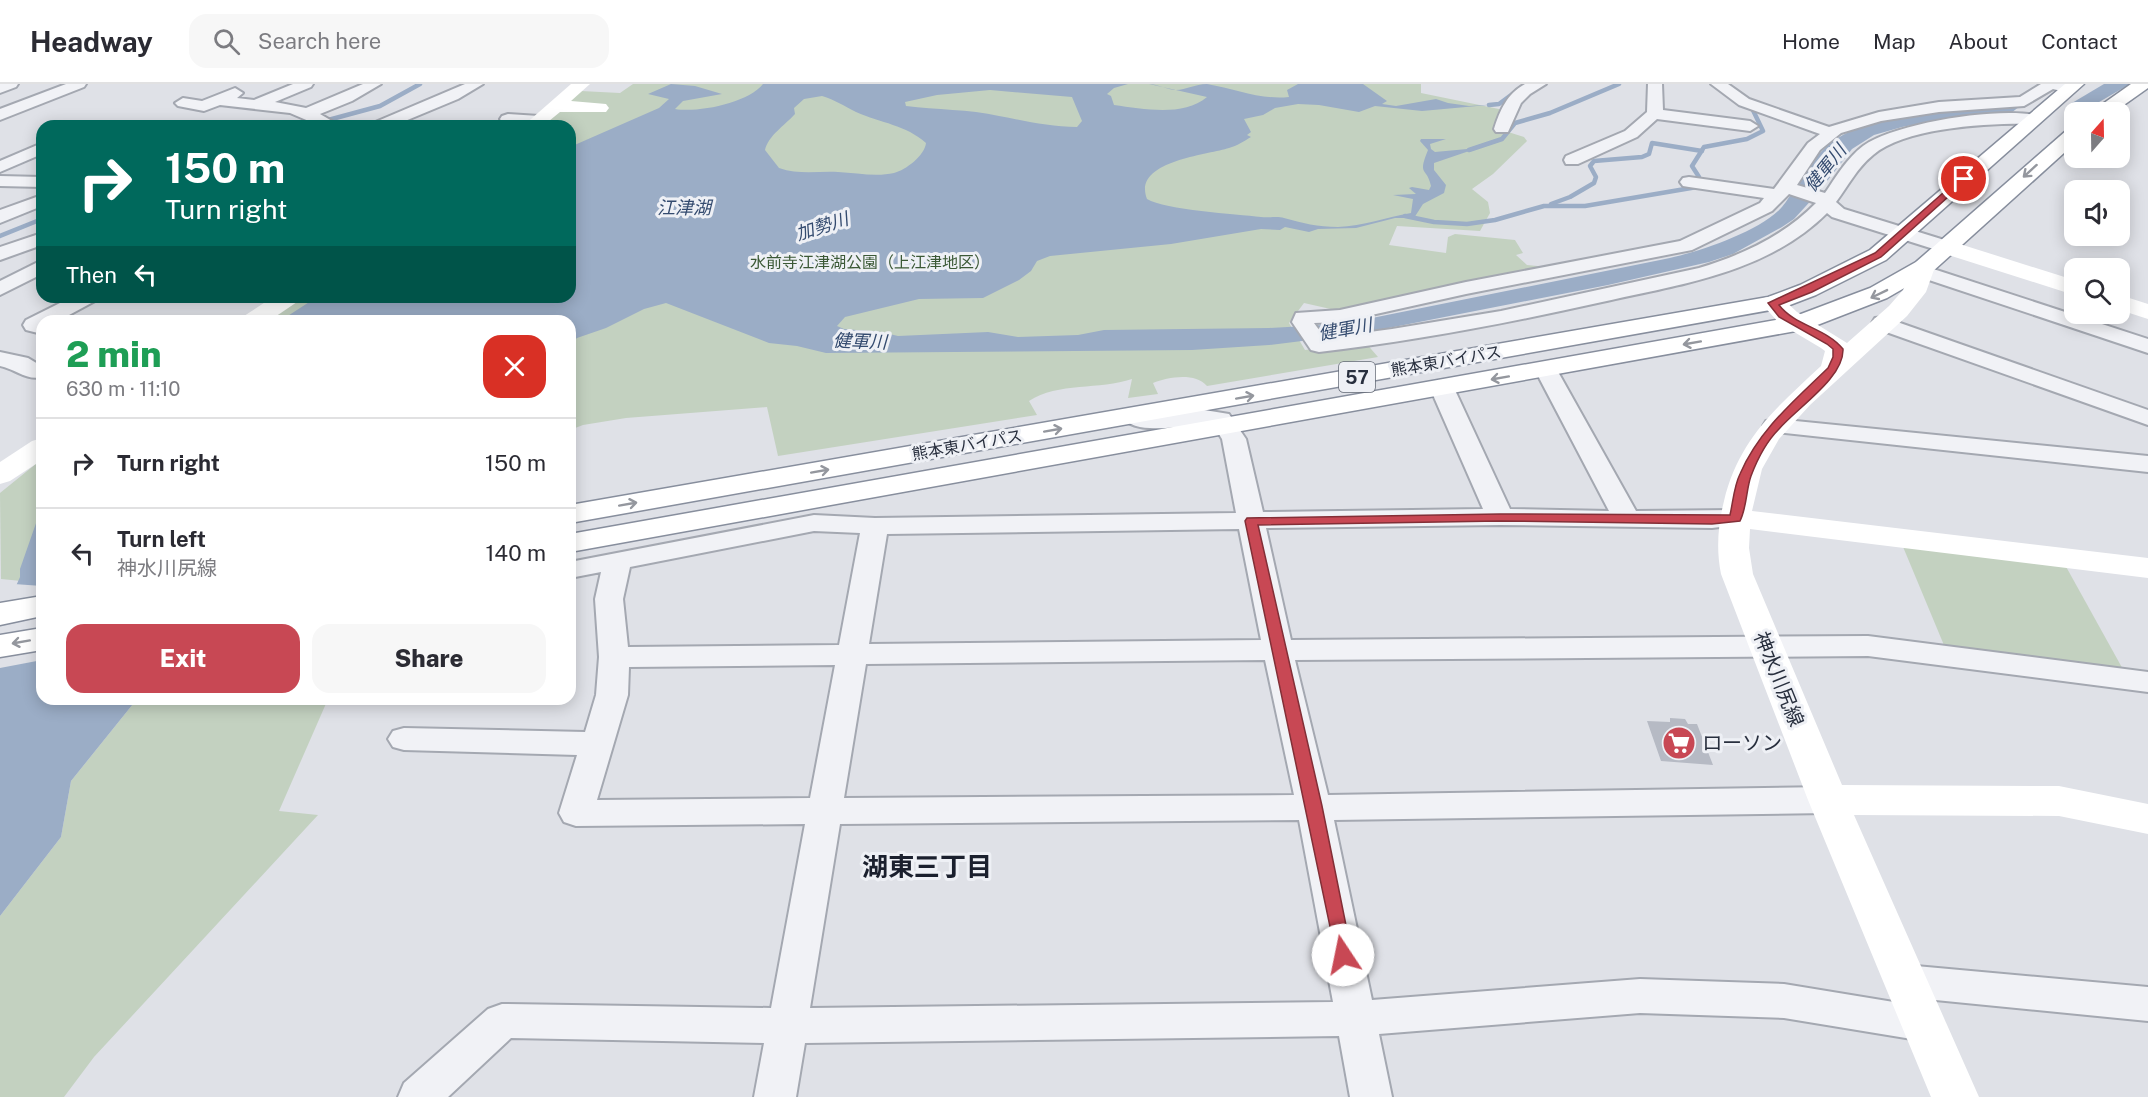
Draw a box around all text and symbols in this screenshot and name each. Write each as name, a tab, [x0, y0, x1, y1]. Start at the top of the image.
search box	[189, 14, 609, 68]
text: Headway	[30, 25, 153, 58]
icon: search	[210, 25, 243, 58]
text: Search here	[258, 28, 381, 54]
text: Home	[1782, 29, 1840, 54]
text: Map	[1873, 29, 1916, 54]
text: About	[1949, 29, 2008, 54]
text: Contact	[2041, 29, 2118, 54]
north arrow	[2064, 102, 2130, 168]
map controls	[2064, 102, 2130, 324]
water label: 健軍川	[1800, 139, 1851, 196]
text: 150 m	[165, 143, 285, 192]
icon: right	[66, 144, 144, 222]
pin	[1938, 153, 1989, 204]
icon: arrive	[1947, 162, 1980, 195]
one-way arrow	[2023, 164, 2038, 178]
button: sound	[2064, 180, 2130, 246]
text: Turn right	[165, 193, 288, 225]
water label: 江津湖	[657, 197, 714, 218]
water label: 加勢川	[793, 207, 853, 244]
park label: 水前寺江津湖公園（上江津地区）	[750, 253, 990, 272]
icon: left	[129, 258, 162, 291]
button: search	[2064, 258, 2130, 324]
text: Then	[66, 262, 117, 288]
one-way arrow	[1871, 289, 1889, 301]
water label: 健軍川	[1317, 314, 1375, 344]
water label: 健軍川	[833, 330, 889, 353]
text: 2 min	[66, 333, 162, 375]
button: close	[483, 335, 546, 398]
one-way arrow	[1682, 338, 1702, 349]
street label: 熊本東バイパス	[1389, 342, 1503, 380]
road number: 57	[1339, 362, 1375, 392]
one-way arrow	[1490, 373, 1510, 384]
text: 630 m · 11:10	[66, 377, 181, 401]
one-way arrow	[1235, 391, 1255, 402]
one-way arrow	[1043, 424, 1063, 435]
street label: 熊本東バイパス	[910, 426, 1024, 464]
icon: right	[66, 447, 99, 480]
text: Turn right	[117, 450, 220, 476]
text: 150 m	[485, 450, 546, 476]
one-way arrow	[809, 465, 829, 476]
one-way arrow	[617, 498, 637, 509]
text: Turn left	[117, 526, 206, 552]
icon: left	[66, 537, 99, 570]
text: 140 m	[485, 540, 546, 566]
text: 神水川尻線	[117, 556, 217, 580]
button: Exit	[66, 624, 300, 693]
button: Share	[312, 624, 546, 693]
street label: 神水川尻線	[1749, 628, 1809, 730]
one-way arrow	[12, 637, 31, 648]
supermarket icon: ローソン	[1661, 725, 1697, 761]
place label: ローソン	[1702, 731, 1782, 755]
district label: 湖東三丁目	[862, 851, 992, 882]
position arrow	[1311, 923, 1375, 987]

